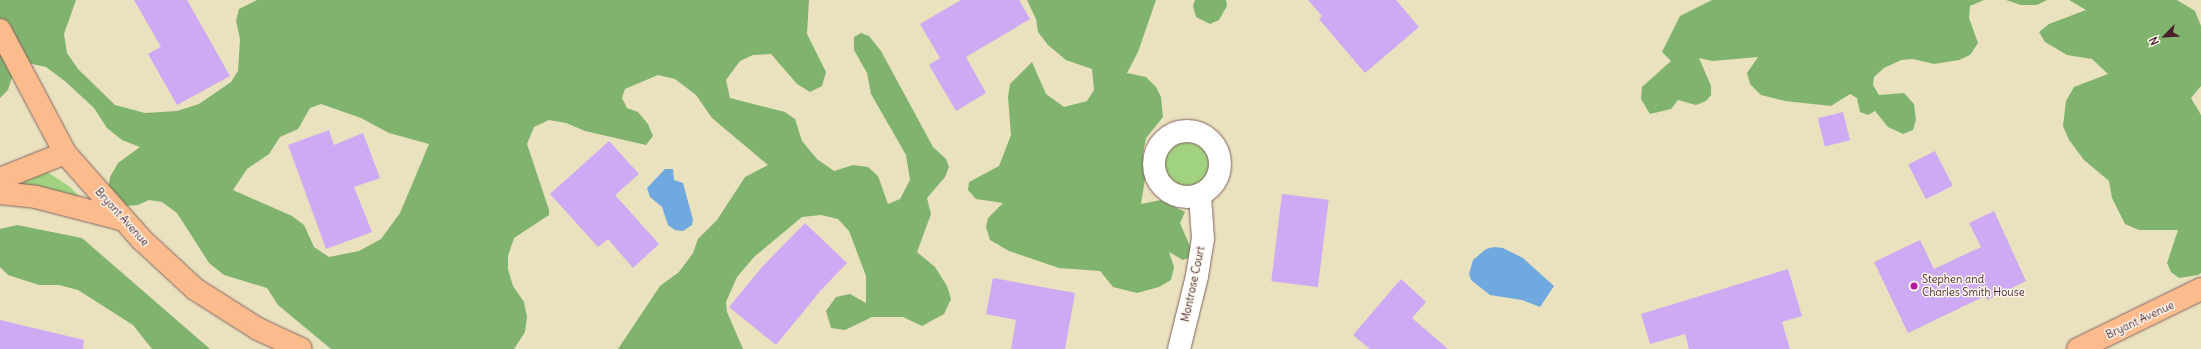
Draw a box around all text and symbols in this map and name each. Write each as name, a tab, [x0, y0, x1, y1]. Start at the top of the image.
north arrow	[2145, 16, 2185, 56]
text: N	[2146, 35, 2162, 47]
street label: Bryant Avenue	[92, 185, 152, 249]
street label: Montrose Court	[1179, 245, 1207, 323]
place label: Stephen and Charles Smith House	[1922, 273, 2025, 299]
marker: Stephen and Charles Smith House	[1909, 281, 1919, 291]
street label: Bryant Avenue	[2104, 298, 2176, 342]

